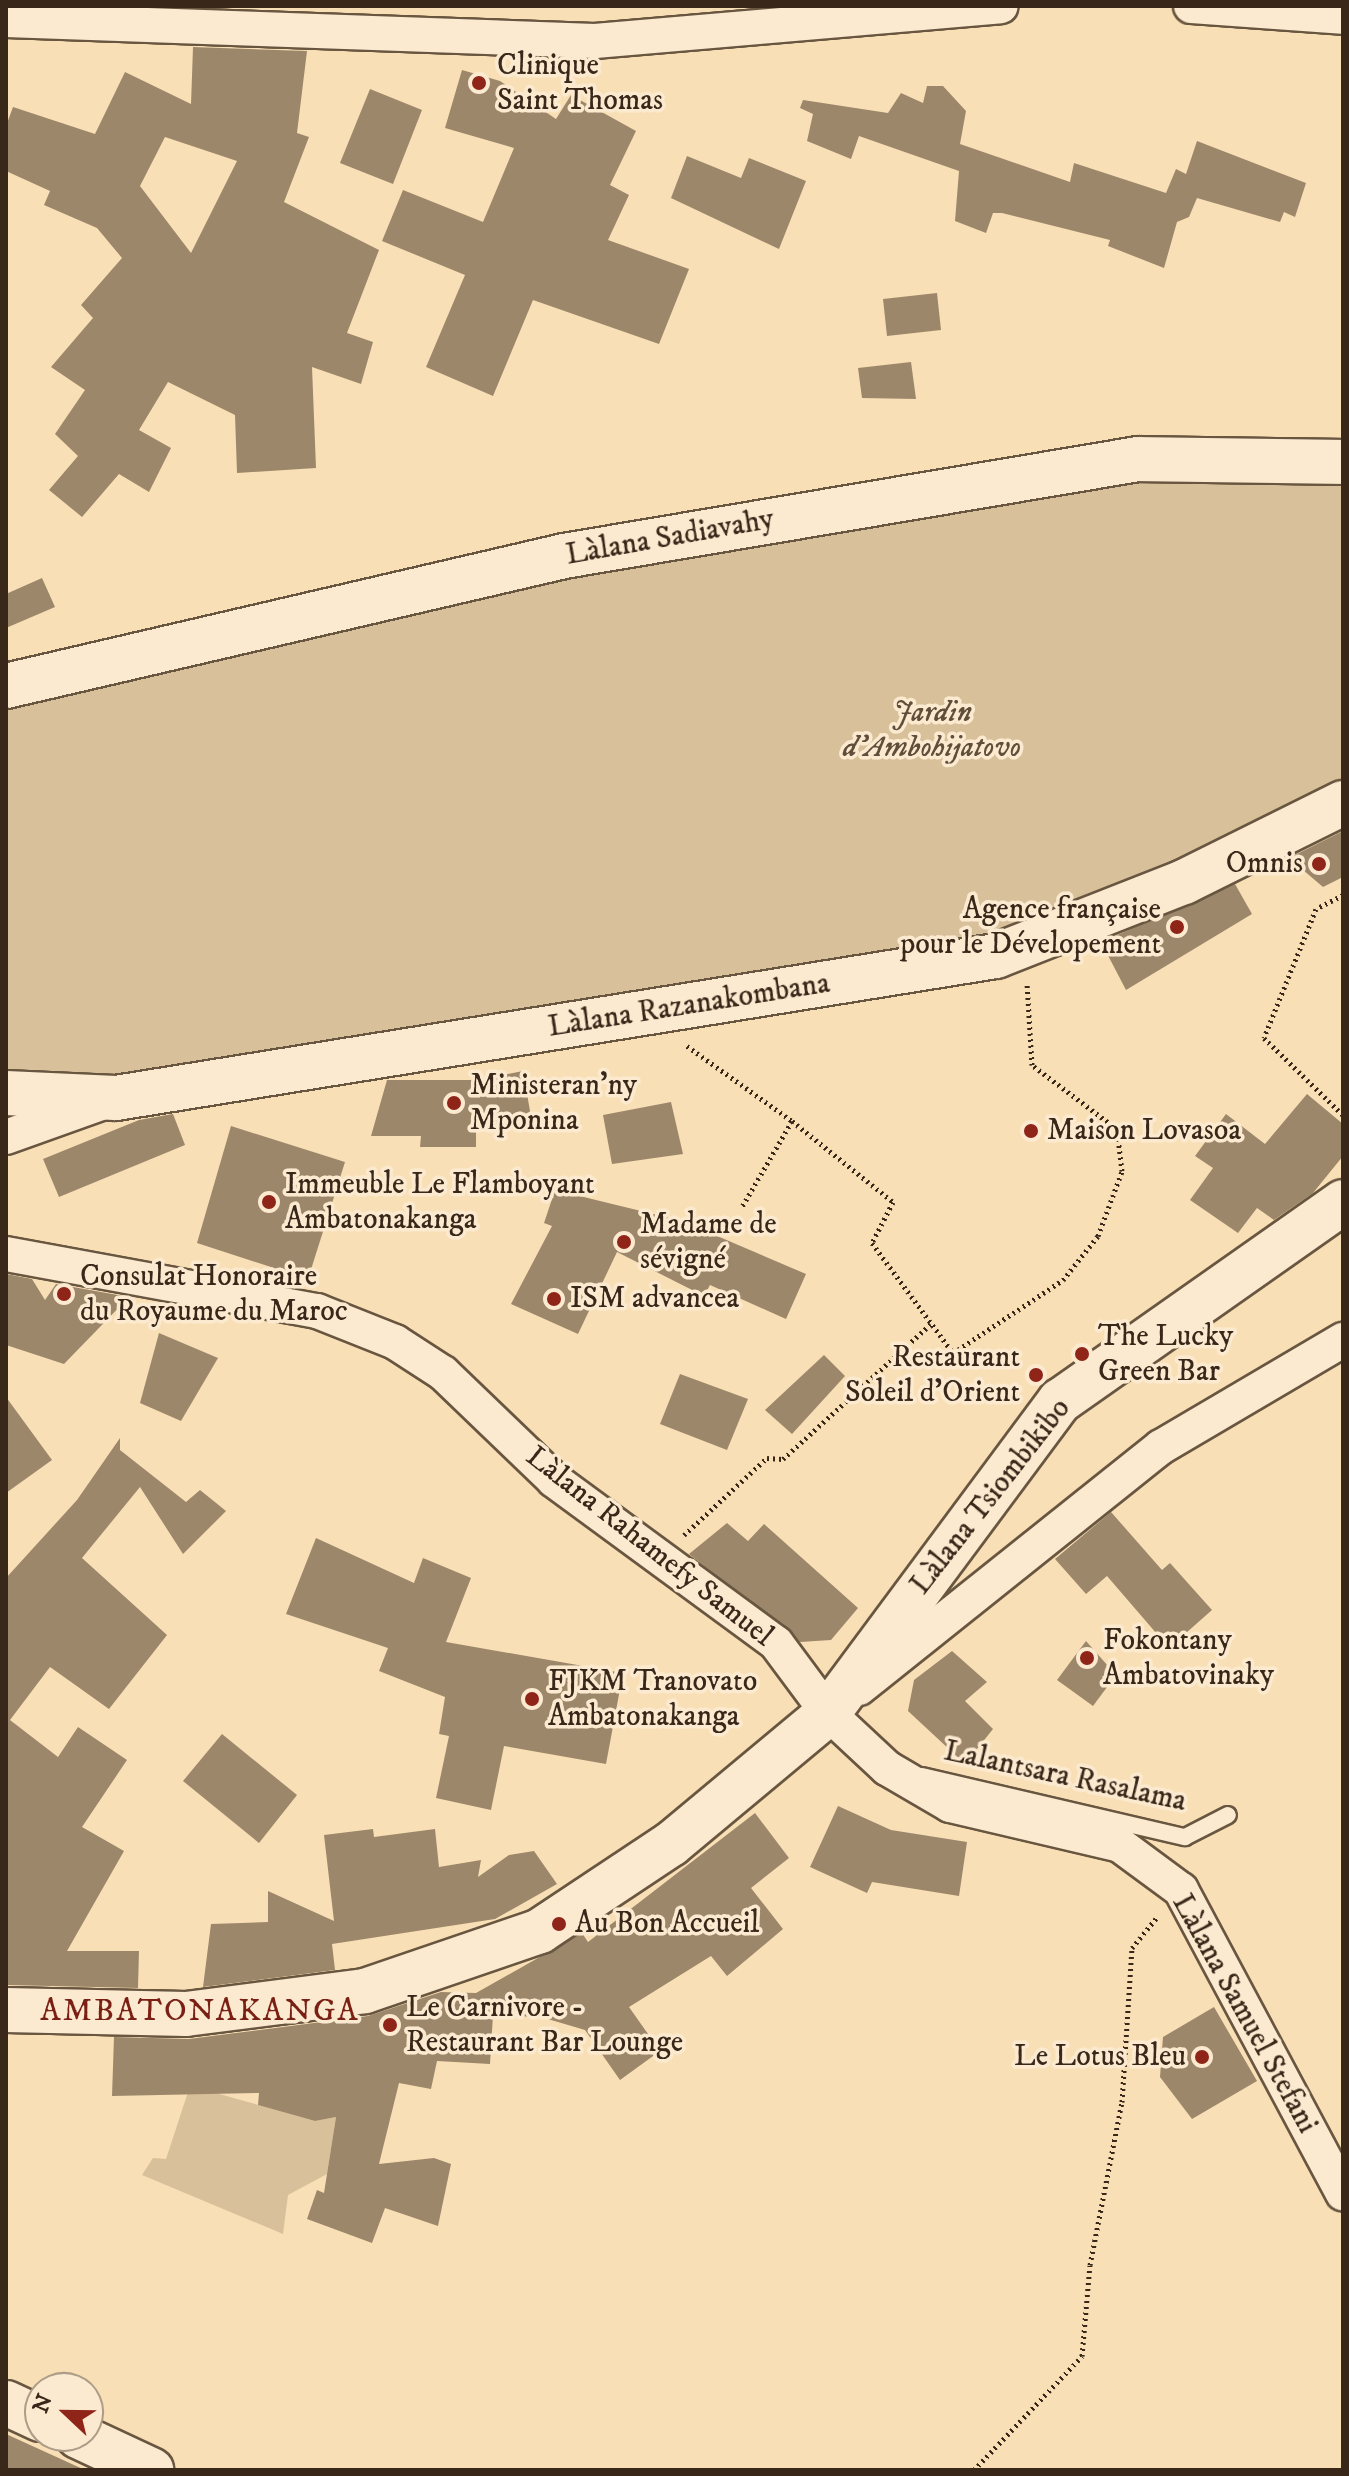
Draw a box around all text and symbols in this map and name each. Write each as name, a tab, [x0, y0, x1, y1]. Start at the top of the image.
place label: Clinique Saint Thomas	[497, 48, 663, 118]
marker: Clinique Saint Thomas	[468, 72, 490, 94]
street label: Làlana Sadiavahy	[563, 502, 777, 574]
park label: Jardin d'Ambohijatovo	[843, 695, 1021, 766]
place label: Omnis	[1226, 846, 1303, 882]
marker: Omnis	[1310, 855, 1328, 873]
place label: Agence française pour le Dévelopement	[900, 892, 1161, 962]
marker: Agence française pour le Dévelopement	[1168, 918, 1186, 936]
street label: Làlana Razanakombana	[546, 966, 832, 1046]
place label: Ministeran'ny Mponina	[470, 1068, 637, 1138]
marker: Ministeran'ny Mponina	[445, 1094, 463, 1112]
place label: Maison Lovasoa	[1047, 1113, 1241, 1149]
marker: Maison Lovasoa	[1022, 1122, 1040, 1140]
place label: Immeuble Le Flamboyant Ambatonakanga	[285, 1167, 595, 1238]
marker: Immeuble Le Flamboyant Ambatonakanga	[260, 1193, 278, 1211]
place label: Madame de sévigné	[640, 1207, 777, 1278]
marker: Madame de sévigné	[615, 1233, 633, 1251]
place label: Consulat Honoraire du Royaume du Maroc	[80, 1259, 348, 1330]
place label: ISM advancea	[570, 1281, 739, 1317]
marker: Consulat Honoraire du Royaume du Maroc	[55, 1285, 73, 1303]
marker: ISM advancea	[545, 1290, 563, 1308]
place label: The Lucky Green Bar	[1098, 1319, 1233, 1390]
place label: Restaurant Soleil d'Orient	[845, 1340, 1020, 1410]
marker: The Lucky Green Bar	[1073, 1345, 1091, 1363]
marker: Restaurant Soleil d'Orient	[1027, 1366, 1045, 1384]
street label: Làlana Tsiombikibo	[903, 1392, 1079, 1602]
street label: Làlana Rahamefy Samuel	[518, 1439, 780, 1655]
place label: Fokontany Ambatovinaky	[1103, 1623, 1274, 1694]
marker: Fokontany Ambatovinaky	[1078, 1649, 1096, 1667]
place label: FJKM Tranovato Ambatonakanga	[548, 1664, 757, 1734]
marker: FJKM Tranovato Ambatonakanga	[523, 1690, 541, 1708]
street label: Lalantsara Rasalama	[941, 1734, 1189, 1820]
street label: Làlana Samuel Stefani	[1163, 1888, 1325, 2140]
place label: Au Bon Accueil	[575, 1906, 759, 1942]
marker: Au Bon Accueil	[550, 1915, 568, 1933]
place label: Le Carnivore - Restaurant Bar Lounge	[406, 1990, 683, 2060]
district label: AMBATONAKANGA	[40, 1992, 360, 2030]
marker: Le Carnivore - Restaurant Bar Lounge	[381, 2016, 399, 2034]
place label: Le Lotus Bleu	[1014, 2039, 1186, 2075]
marker: Le Lotus Bleu	[1193, 2048, 1211, 2066]
north arrow	[24, 2372, 104, 2452]
text: N	[27, 2390, 59, 2417]

